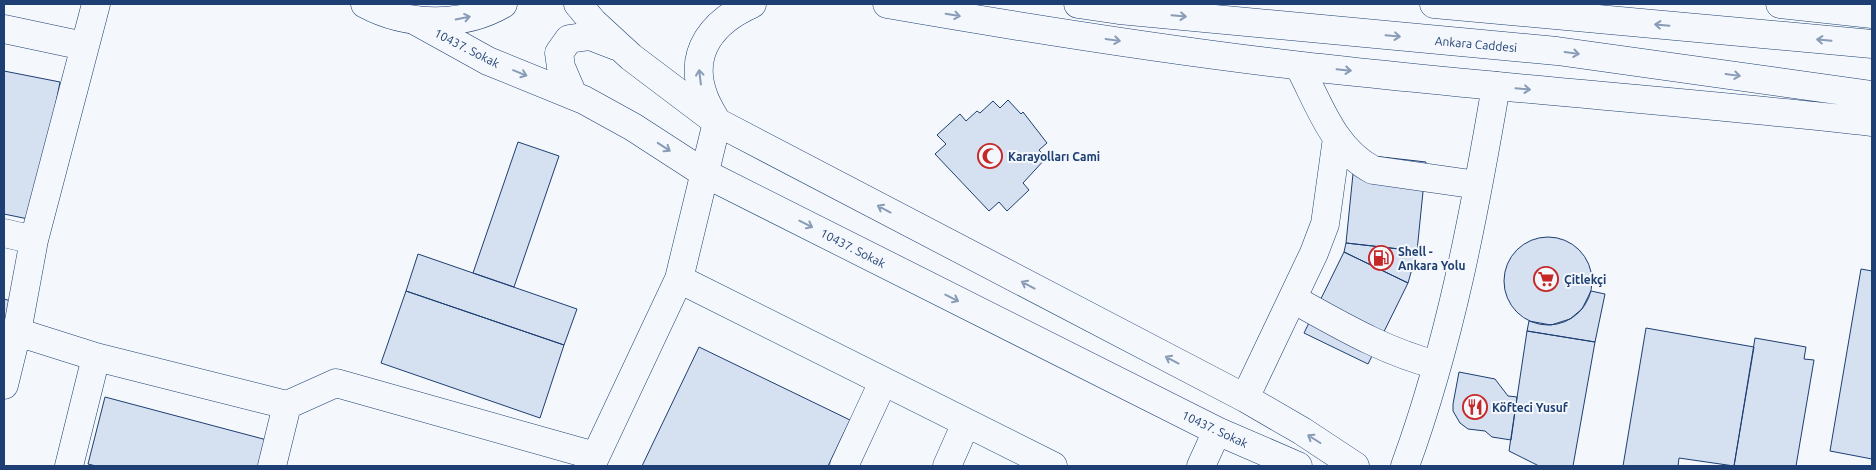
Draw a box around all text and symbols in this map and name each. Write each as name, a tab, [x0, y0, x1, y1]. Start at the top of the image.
one-way arrow	[944, 11, 960, 21]
one-way arrow	[1170, 11, 1186, 21]
one-way arrow	[455, 13, 471, 22]
one-way arrow	[1654, 20, 1670, 30]
street label: 10437. Sokak	[432, 26, 502, 70]
one-way arrow	[1384, 31, 1400, 41]
street label: Ankara Caddesi	[1434, 34, 1518, 54]
one-way arrow	[1105, 35, 1121, 45]
one-way arrow	[1816, 35, 1832, 45]
one-way arrow	[1563, 49, 1579, 59]
one-way arrow	[1335, 65, 1351, 75]
one-way arrow	[512, 69, 527, 78]
one-way arrow	[695, 69, 705, 85]
one-way arrow	[1724, 71, 1740, 81]
one-way arrow	[1514, 84, 1530, 93]
one-way arrow	[657, 142, 671, 152]
mosque icon: Karayolları Cami	[977, 143, 1003, 169]
place label: Karayolları Cami	[1008, 150, 1100, 163]
one-way arrow	[877, 204, 892, 214]
one-way arrow	[799, 219, 814, 229]
street label: 10437. Sokak	[818, 226, 888, 270]
fuel station icon: Shell - Ankara Yolu	[1368, 245, 1394, 271]
place label: Shell - Ankara Yolu	[1398, 245, 1465, 272]
supermarket icon: Çitlekçi	[1533, 266, 1559, 292]
place label: Çitlekçi	[1564, 273, 1606, 288]
one-way arrow	[1021, 280, 1036, 290]
one-way arrow	[944, 293, 959, 303]
one-way arrow	[1165, 355, 1180, 365]
restaurant icon: Köfteci Yusuf	[1462, 394, 1488, 420]
place label: Köfteci Yusuf	[1492, 401, 1569, 414]
street label: 10437. Sokak	[1180, 408, 1250, 450]
one-way arrow	[1308, 433, 1322, 443]

